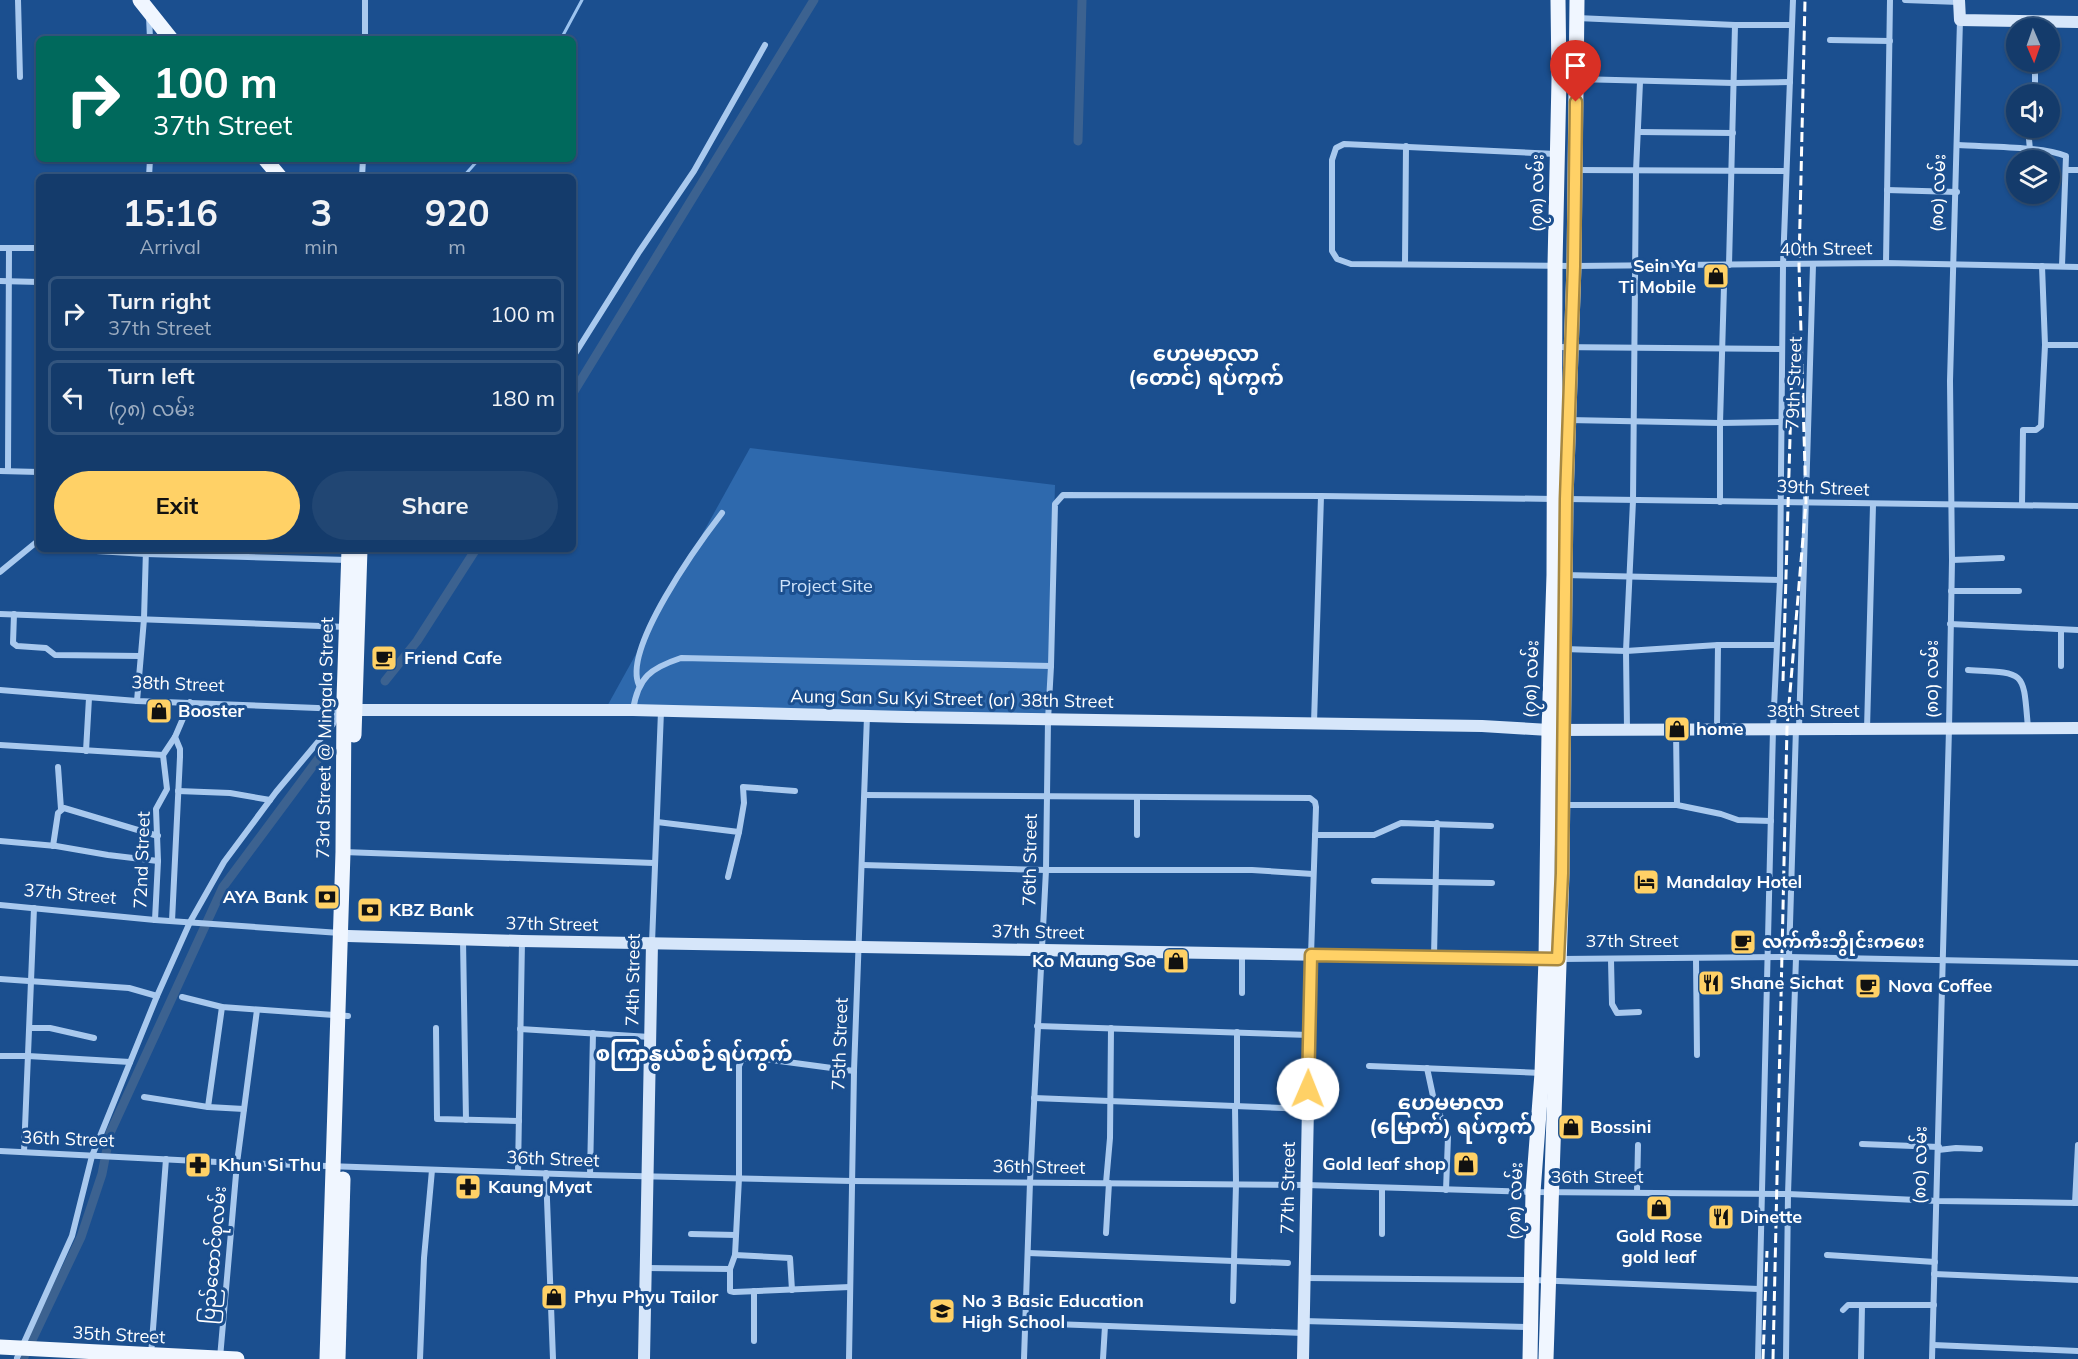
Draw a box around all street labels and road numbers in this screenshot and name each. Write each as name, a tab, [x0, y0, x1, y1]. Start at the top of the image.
street label: (၈၀) လမ်း	[1924, 153, 1950, 233]
street label: (၇၈) လမ်း	[1523, 154, 1553, 232]
street label: 40th Street	[1779, 236, 1873, 261]
street label: 79th Street	[1780, 336, 1807, 430]
street label: 39th Street	[1776, 474, 1870, 501]
street label: 73rd Street @ Mingala Street	[311, 617, 338, 859]
street label: (၇၈) လမ်း	[1517, 639, 1547, 719]
street label: (၈၀) လမ်း	[1919, 640, 1943, 718]
street label: 38th Street	[131, 670, 225, 697]
street label: Aung San Su Kyi Street (or) 38th Street	[790, 684, 1114, 713]
street label: 38th Street	[1767, 699, 1859, 722]
street label: 72nd Street	[128, 811, 155, 909]
street label: 76th Street	[1017, 813, 1042, 907]
street label: 37th Street	[23, 878, 117, 909]
street label: 37th Street	[505, 911, 599, 936]
street label: 37th Street	[991, 919, 1085, 944]
street label: 37th Street	[1586, 929, 1678, 952]
street label: 74th Street	[620, 933, 645, 1027]
street label: 75th Street	[826, 997, 853, 1091]
street label: 36th Street	[21, 1125, 115, 1152]
street label: (၈၀) လမ်း	[1906, 1126, 1932, 1204]
street label: 77th Street	[1275, 1141, 1300, 1235]
street label: 36th Street	[506, 1145, 600, 1172]
street label: 36th Street	[992, 1154, 1086, 1179]
street label: (၇၈) လမ်း	[1501, 1161, 1531, 1241]
street label: 36th Street	[1551, 1165, 1643, 1188]
street label: ပြည်ထောင်စုလမ်း	[195, 1185, 235, 1325]
street label: 35th Street	[72, 1321, 166, 1348]

